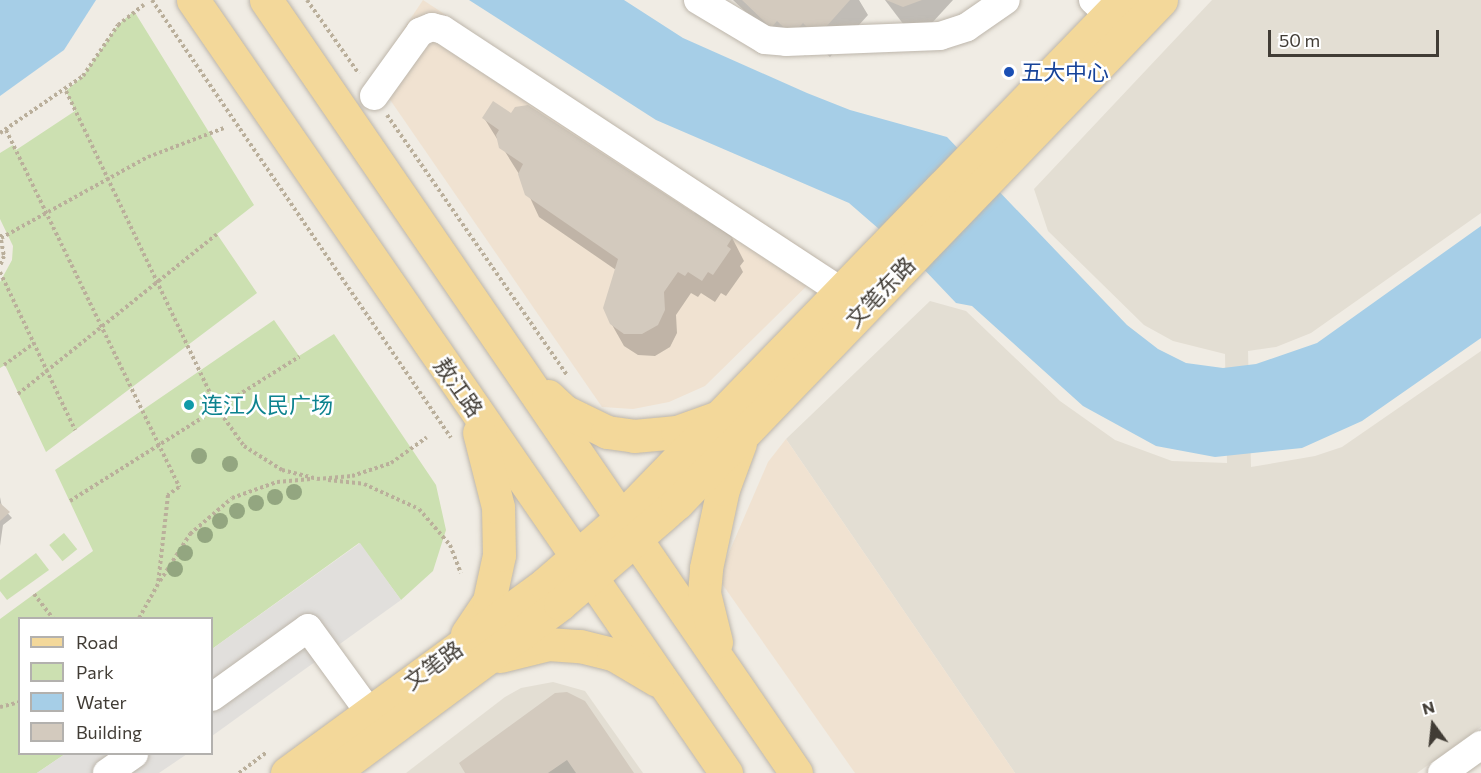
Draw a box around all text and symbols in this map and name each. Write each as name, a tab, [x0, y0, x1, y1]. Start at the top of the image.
scale bar	[1271, 18, 1442, 56]
text: 50 m	[1279, 29, 1320, 51]
place label: 五大中心	[1021, 59, 1109, 85]
marker: 五大中心	[1002, 65, 1016, 79]
street label: 文笔东路	[840, 251, 920, 333]
street label: 敖江路	[429, 352, 489, 422]
place label: 连江人民广场	[201, 392, 333, 418]
marker: 连江人民广场	[182, 398, 196, 412]
legend	[18, 617, 213, 755]
text: Road	[76, 631, 118, 653]
street label: 文笔路	[399, 635, 467, 695]
text: Park	[76, 661, 114, 683]
text: Water	[76, 691, 127, 713]
north arrow	[1403, 695, 1463, 755]
text: N	[1420, 696, 1436, 718]
text: Building	[76, 721, 142, 743]

